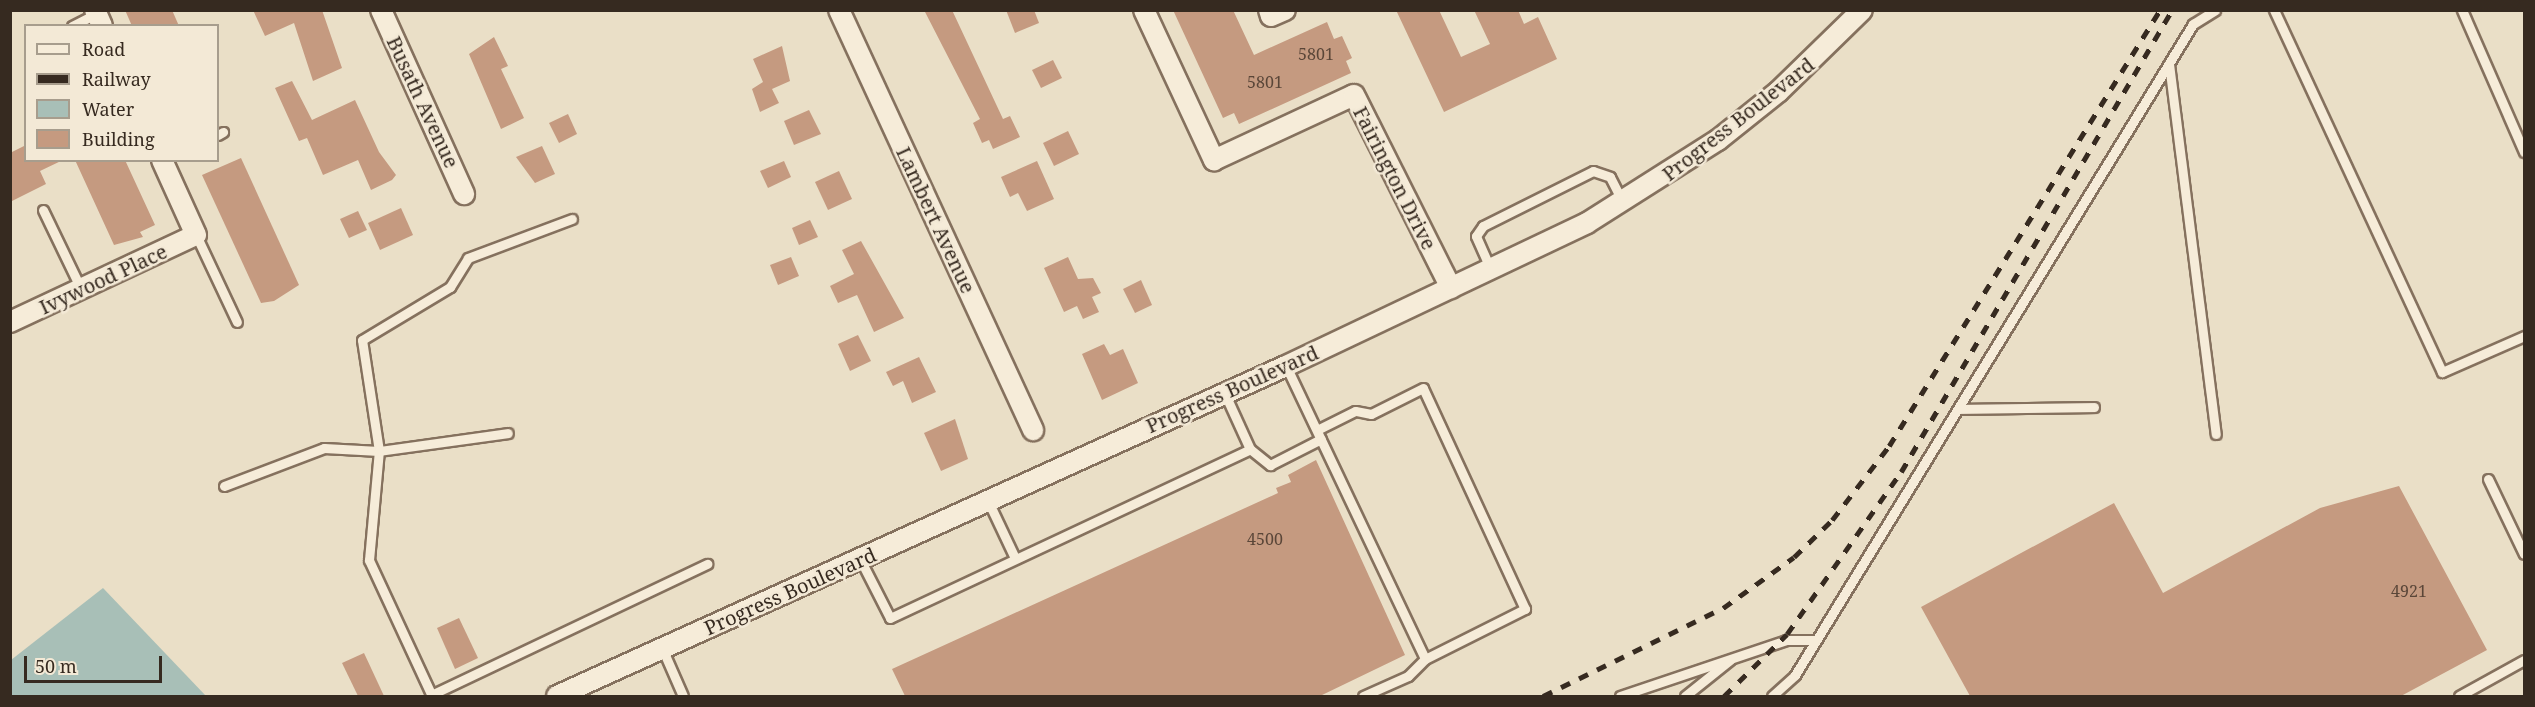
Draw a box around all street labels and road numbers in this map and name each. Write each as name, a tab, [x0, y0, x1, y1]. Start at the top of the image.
street label: Busath Avenue	[382, 32, 464, 172]
street label: Progress Boulevard	[1657, 52, 1819, 186]
street label: Fairington Drive	[1349, 102, 1441, 254]
street label: Lambert Avenue	[892, 143, 980, 297]
street label: Ivywood Place	[35, 239, 171, 319]
street label: Progress Boulevard	[1142, 340, 1322, 438]
street label: Progress Boulevard	[700, 542, 880, 640]

